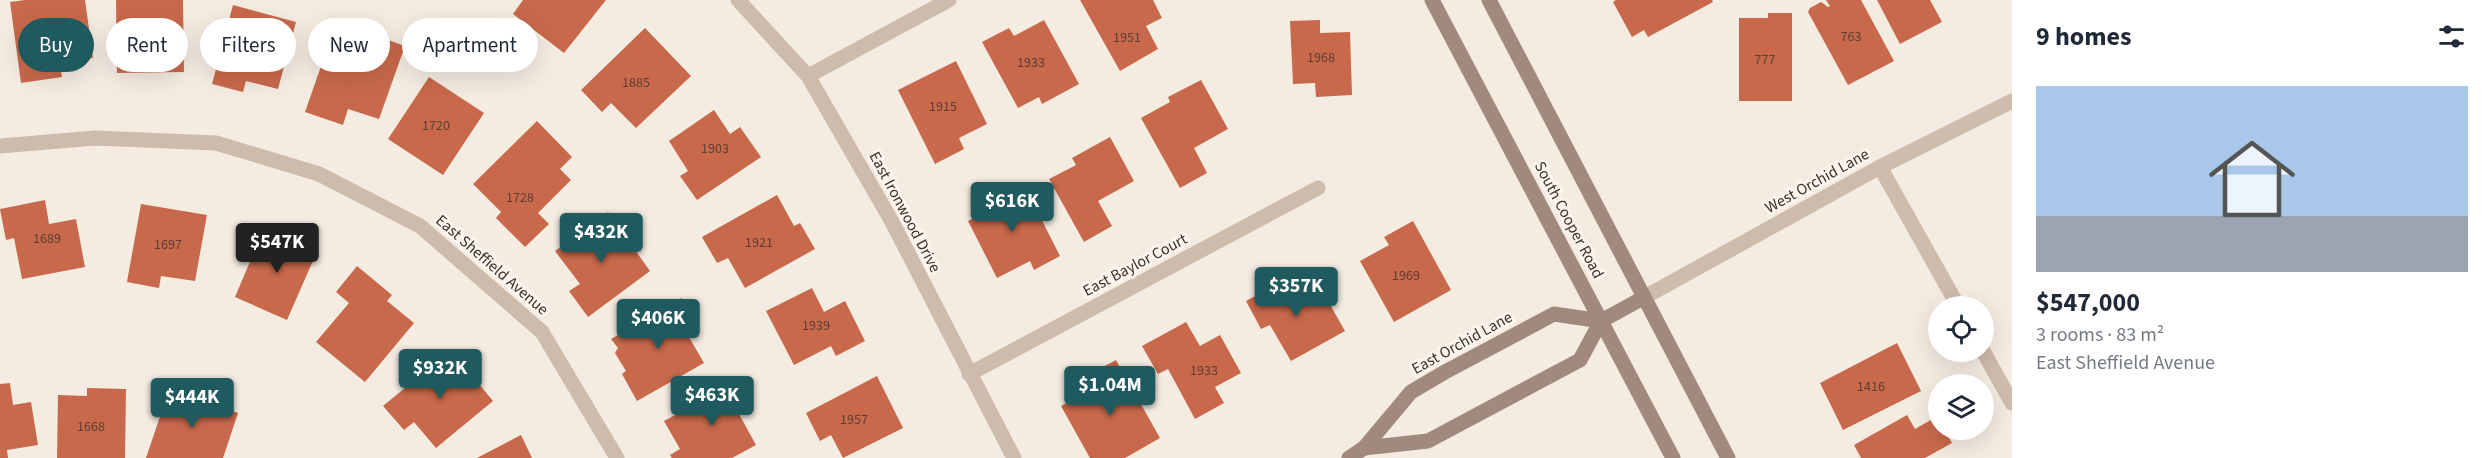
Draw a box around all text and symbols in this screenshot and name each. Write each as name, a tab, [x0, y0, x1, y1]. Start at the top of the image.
chip: Buy	[18, 18, 94, 72]
chip: Rent	[106, 18, 188, 72]
chip: Filters	[200, 18, 296, 72]
chip: New	[308, 18, 390, 72]
chip: Apartment	[402, 18, 538, 72]
text: 9 homes	[2036, 18, 2131, 55]
icon: filters	[2435, 20, 2468, 53]
house number: 763	[1841, 27, 1861, 47]
house number: 1951	[1113, 28, 1141, 48]
house number: 1968	[1307, 48, 1335, 68]
house number: 777	[1755, 50, 1775, 70]
house number: 1933	[1017, 53, 1045, 73]
house number: 1885	[622, 73, 650, 93]
house number: 1915	[929, 97, 957, 117]
house number: 1720	[422, 116, 450, 136]
icon: home	[2198, 125, 2306, 233]
house number: 1903	[701, 139, 729, 159]
street label: West Orchid Lane	[1761, 143, 1873, 219]
street label: East Ironwood Drive	[864, 148, 946, 276]
street label: South Cooper Road	[1529, 158, 1609, 282]
pin: $616K	[970, 182, 1054, 233]
text: $616K	[985, 187, 1039, 215]
house number: 1728	[506, 188, 534, 208]
street label: East Sheffield Avenue	[431, 210, 553, 320]
pin: $432K	[559, 213, 643, 264]
text: $432K	[574, 218, 628, 246]
pin: $547K	[235, 223, 319, 274]
text: $547K	[250, 228, 304, 256]
street label: East Baylor Court	[1079, 228, 1192, 302]
house number: 1689	[33, 229, 61, 249]
house number: 1921	[745, 233, 773, 253]
house number: 1697	[154, 235, 182, 255]
house number: 1969	[1392, 266, 1420, 286]
pin: $357K	[1254, 267, 1338, 318]
text: $357K	[1269, 272, 1323, 300]
text: $547,000	[2036, 284, 2140, 321]
map controls	[1928, 296, 1994, 440]
button: locate	[1928, 296, 1994, 362]
pin: $406K	[616, 299, 700, 350]
text: $406K	[631, 304, 685, 332]
street label: East Orchid Lane	[1408, 306, 1516, 380]
house number: 1939	[802, 316, 830, 336]
text: 3 rooms · 83 m²	[2036, 321, 2164, 349]
pin: $932K	[398, 349, 482, 400]
text: East Sheffield Avenue	[2036, 349, 2215, 377]
text: $932K	[413, 354, 467, 382]
house number: 1933	[1190, 361, 1218, 381]
pin: $1.04M	[1061, 366, 1159, 417]
text: $1.04M	[1078, 371, 1142, 399]
button: layers	[1928, 374, 1994, 440]
pin: $463K	[670, 376, 754, 427]
house number: 1416	[1857, 377, 1885, 397]
pin: $444K	[150, 378, 234, 429]
text: $463K	[685, 381, 739, 409]
text: $444K	[165, 383, 219, 411]
house number: 1957	[840, 410, 868, 430]
house number: 1668	[77, 417, 105, 437]

